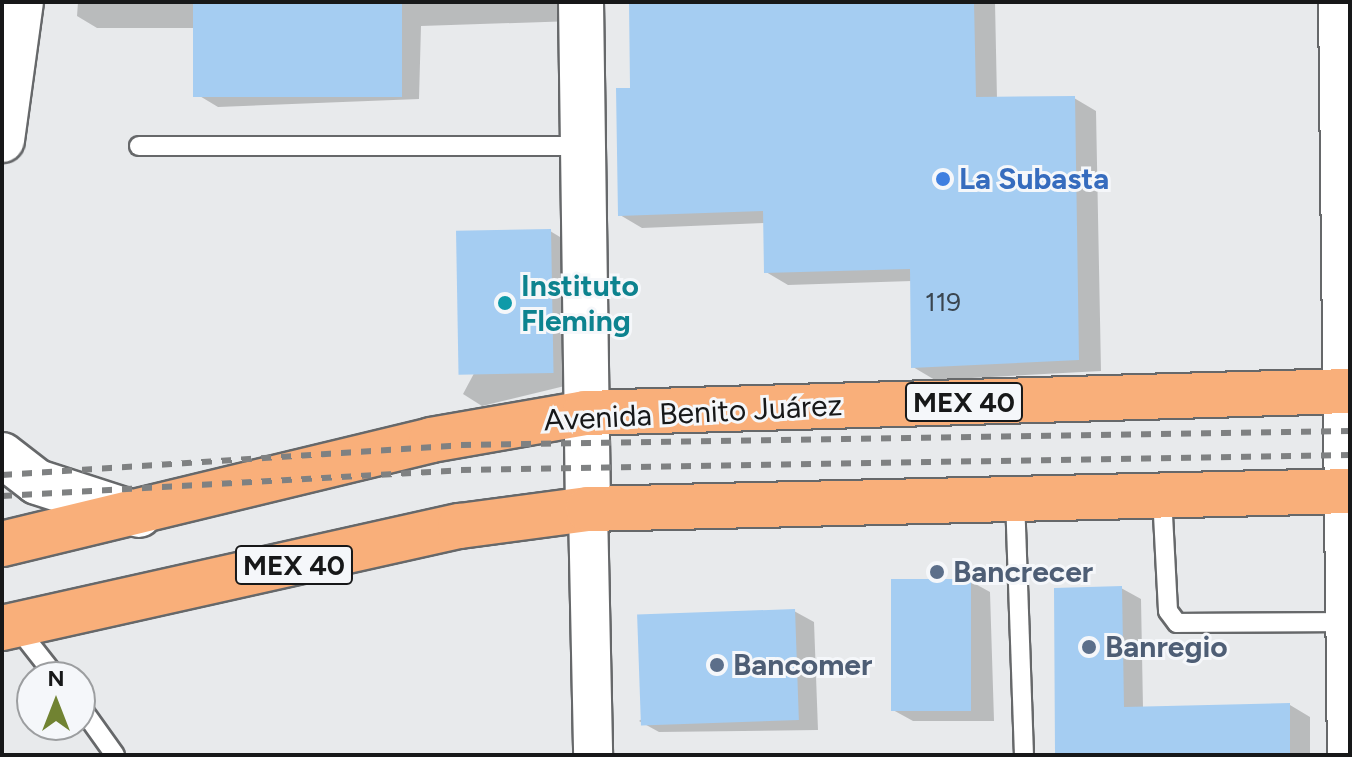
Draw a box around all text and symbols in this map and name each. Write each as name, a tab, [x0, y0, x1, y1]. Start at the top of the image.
place label: La Subasta	[959, 161, 1109, 197]
marker: La Subasta	[934, 170, 952, 188]
place label: Instituto Fleming	[521, 268, 639, 338]
house number: 119	[925, 287, 961, 319]
marker: Instituto Fleming	[496, 294, 514, 312]
road number: MEX 40	[904, 378, 1024, 426]
street label: Avenida Benito Juárez	[543, 387, 843, 439]
road number: MEX 40	[234, 541, 354, 589]
place label: Bancrecer	[953, 554, 1093, 590]
marker: Bancrecer	[928, 563, 946, 581]
place label: Banregio	[1105, 629, 1228, 665]
marker: Banregio	[1080, 638, 1098, 656]
place label: Bancomer	[733, 647, 872, 683]
marker: Bancomer	[708, 656, 726, 674]
north arrow	[16, 661, 96, 741]
text: N	[47, 665, 65, 692]

